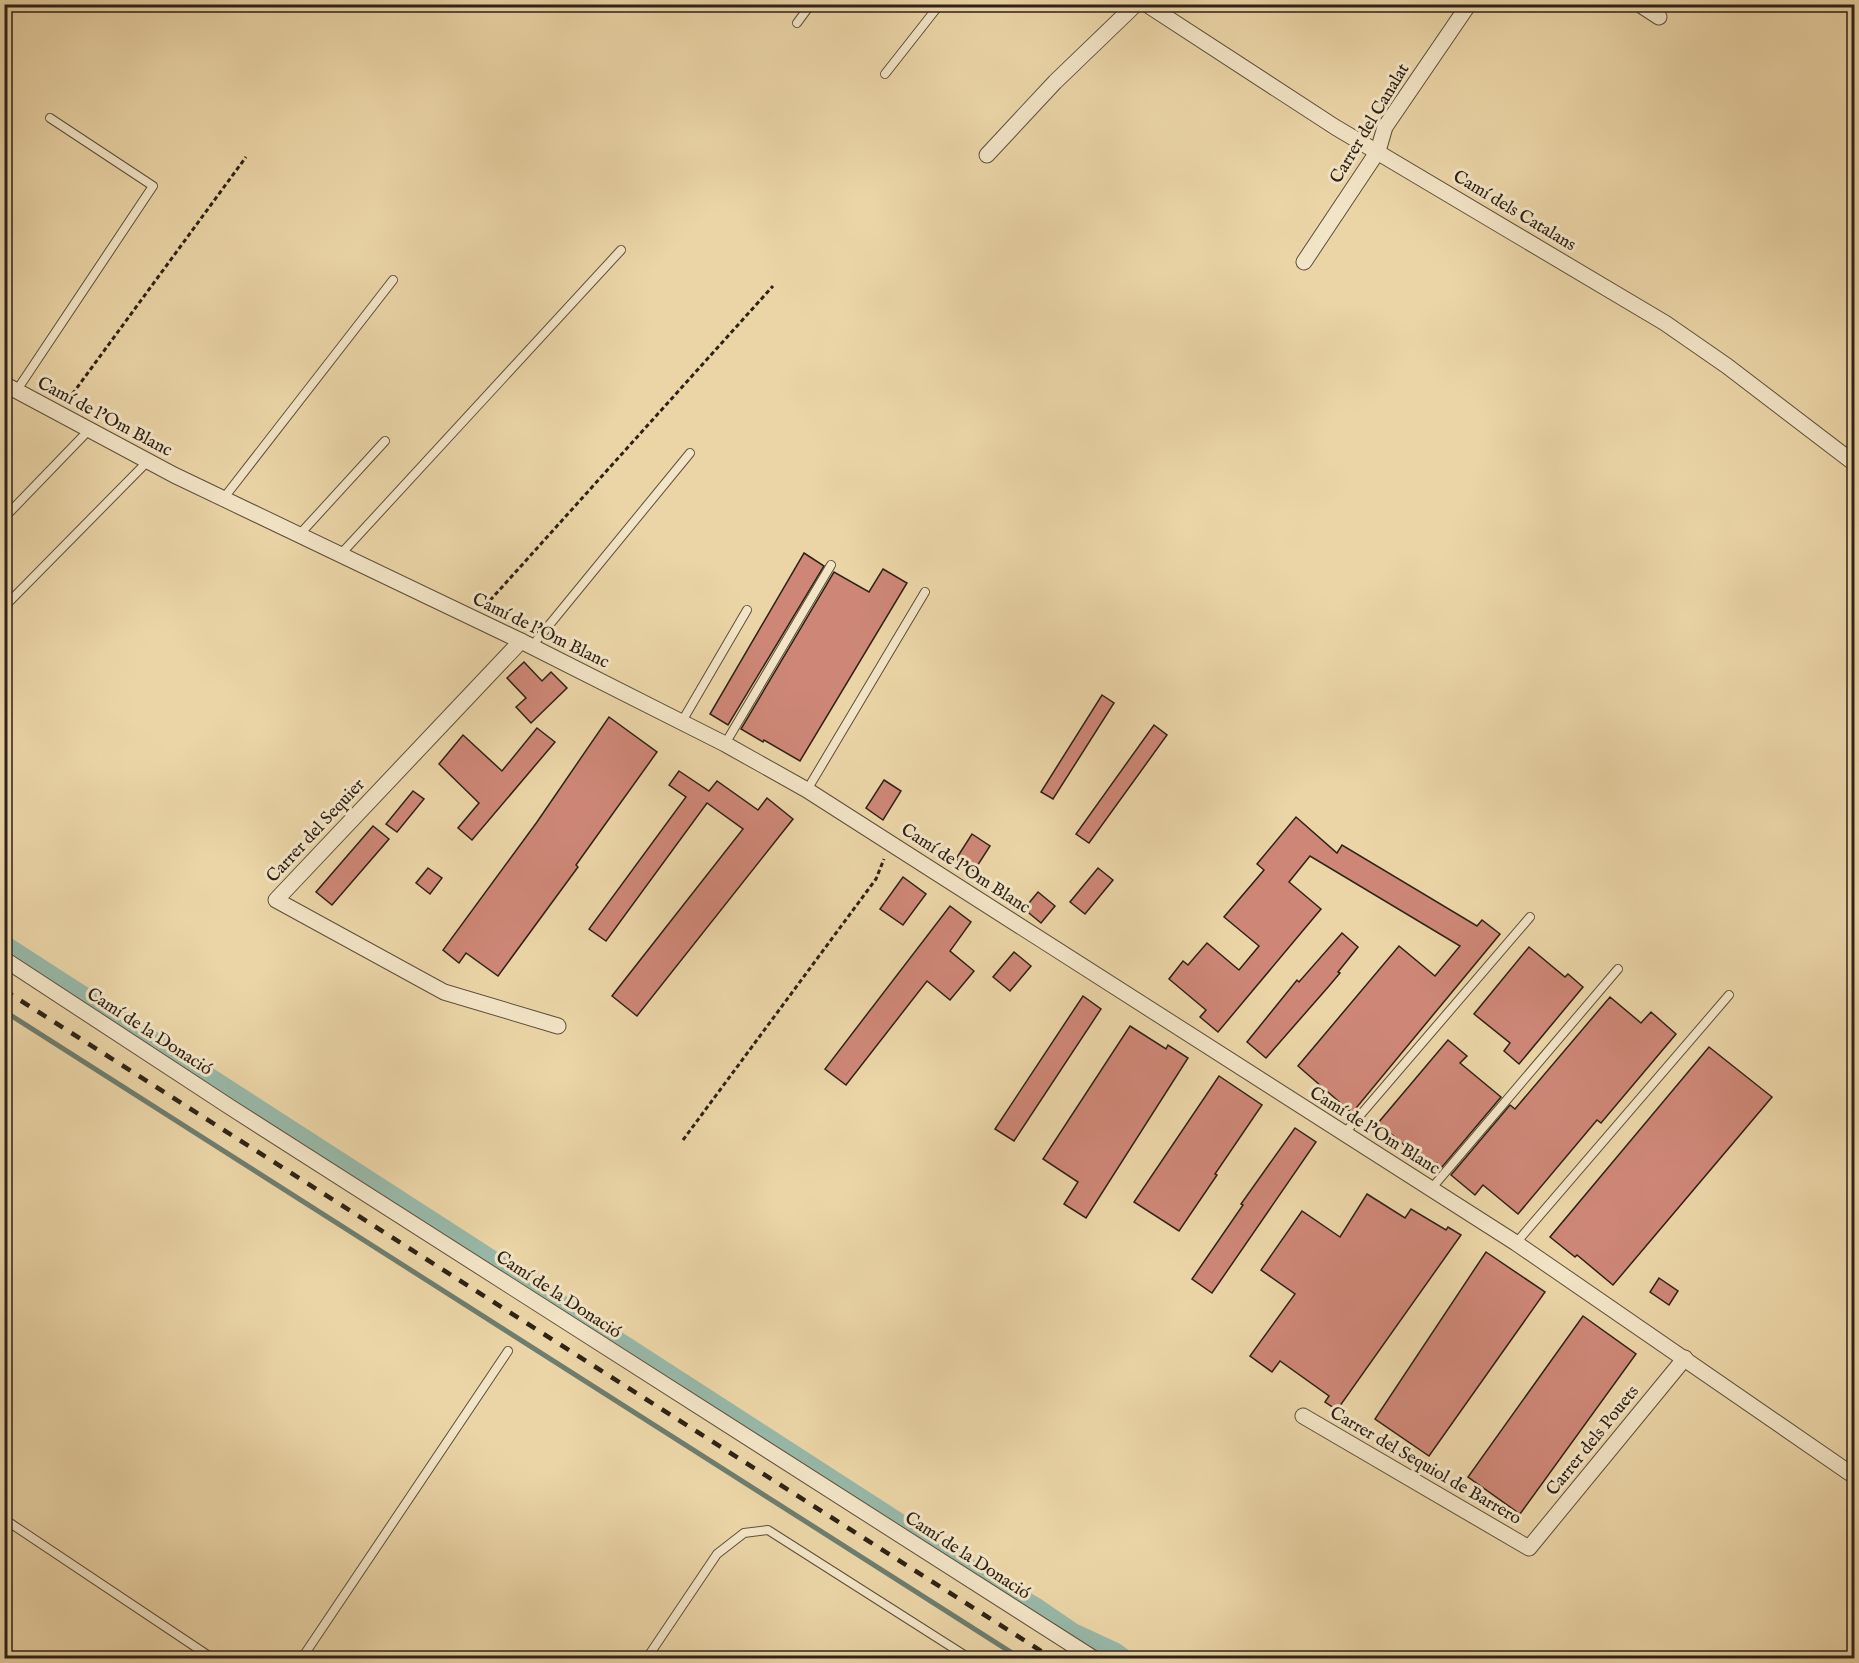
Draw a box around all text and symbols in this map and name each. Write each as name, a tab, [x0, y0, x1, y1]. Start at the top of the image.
street label: Carrer del Canalat	[1325, 59, 1415, 188]
street label: Camí dels Catalans	[1448, 165, 1580, 257]
street label: Camí de l'Om Blanc	[33, 372, 176, 463]
street label: Camí de l'Om Blanc	[468, 588, 613, 675]
street label: Carrer del Sequier	[262, 774, 371, 888]
street label: Camí de l'Om Blanc	[896, 819, 1034, 920]
street label: Camí de la Donació	[82, 983, 217, 1082]
street label: Camí de l'Om Blanc	[1305, 1082, 1444, 1181]
street label: Camí de la Donació	[491, 1246, 626, 1345]
street label: Carrer dels Pouets	[1542, 1381, 1645, 1501]
street label: Carrer del Sequiol de Barrero	[1325, 1402, 1525, 1531]
street label: Camí de la Donació	[900, 1507, 1035, 1606]

